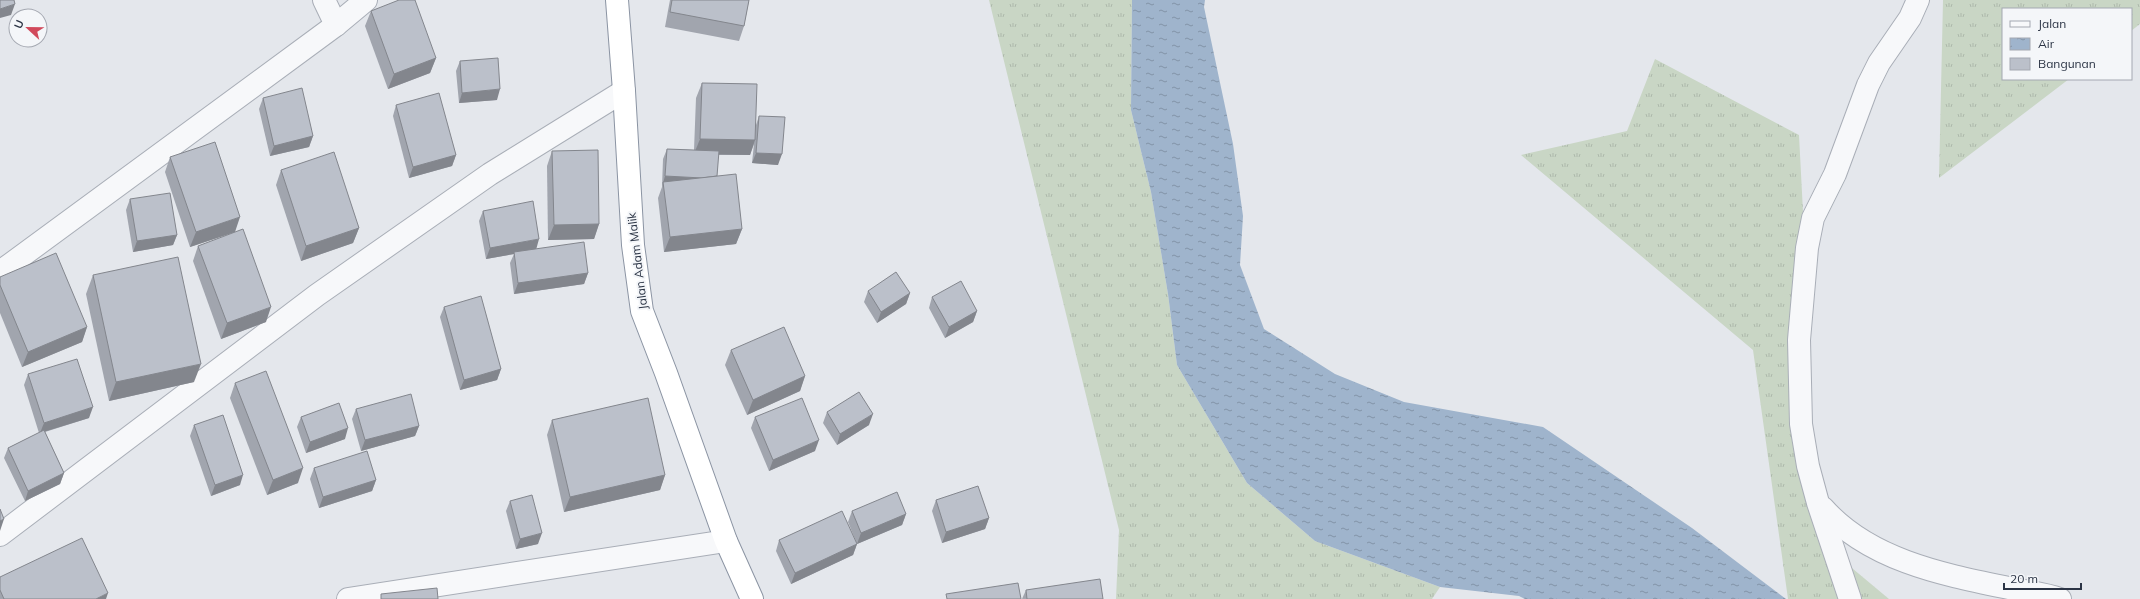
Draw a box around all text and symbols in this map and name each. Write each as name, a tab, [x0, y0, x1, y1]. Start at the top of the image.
north arrow	[8, 8, 48, 48]
legend	[2002, 8, 2132, 80]
text: Jalan	[2038, 16, 2066, 31]
text: U	[11, 18, 27, 31]
text: Air	[2038, 36, 2055, 51]
text: Bangunan	[2038, 56, 2096, 71]
street label: Jalan Adam Malik	[624, 211, 650, 310]
scale bar	[2004, 565, 2081, 591]
text: 20 m	[2010, 571, 2038, 586]

